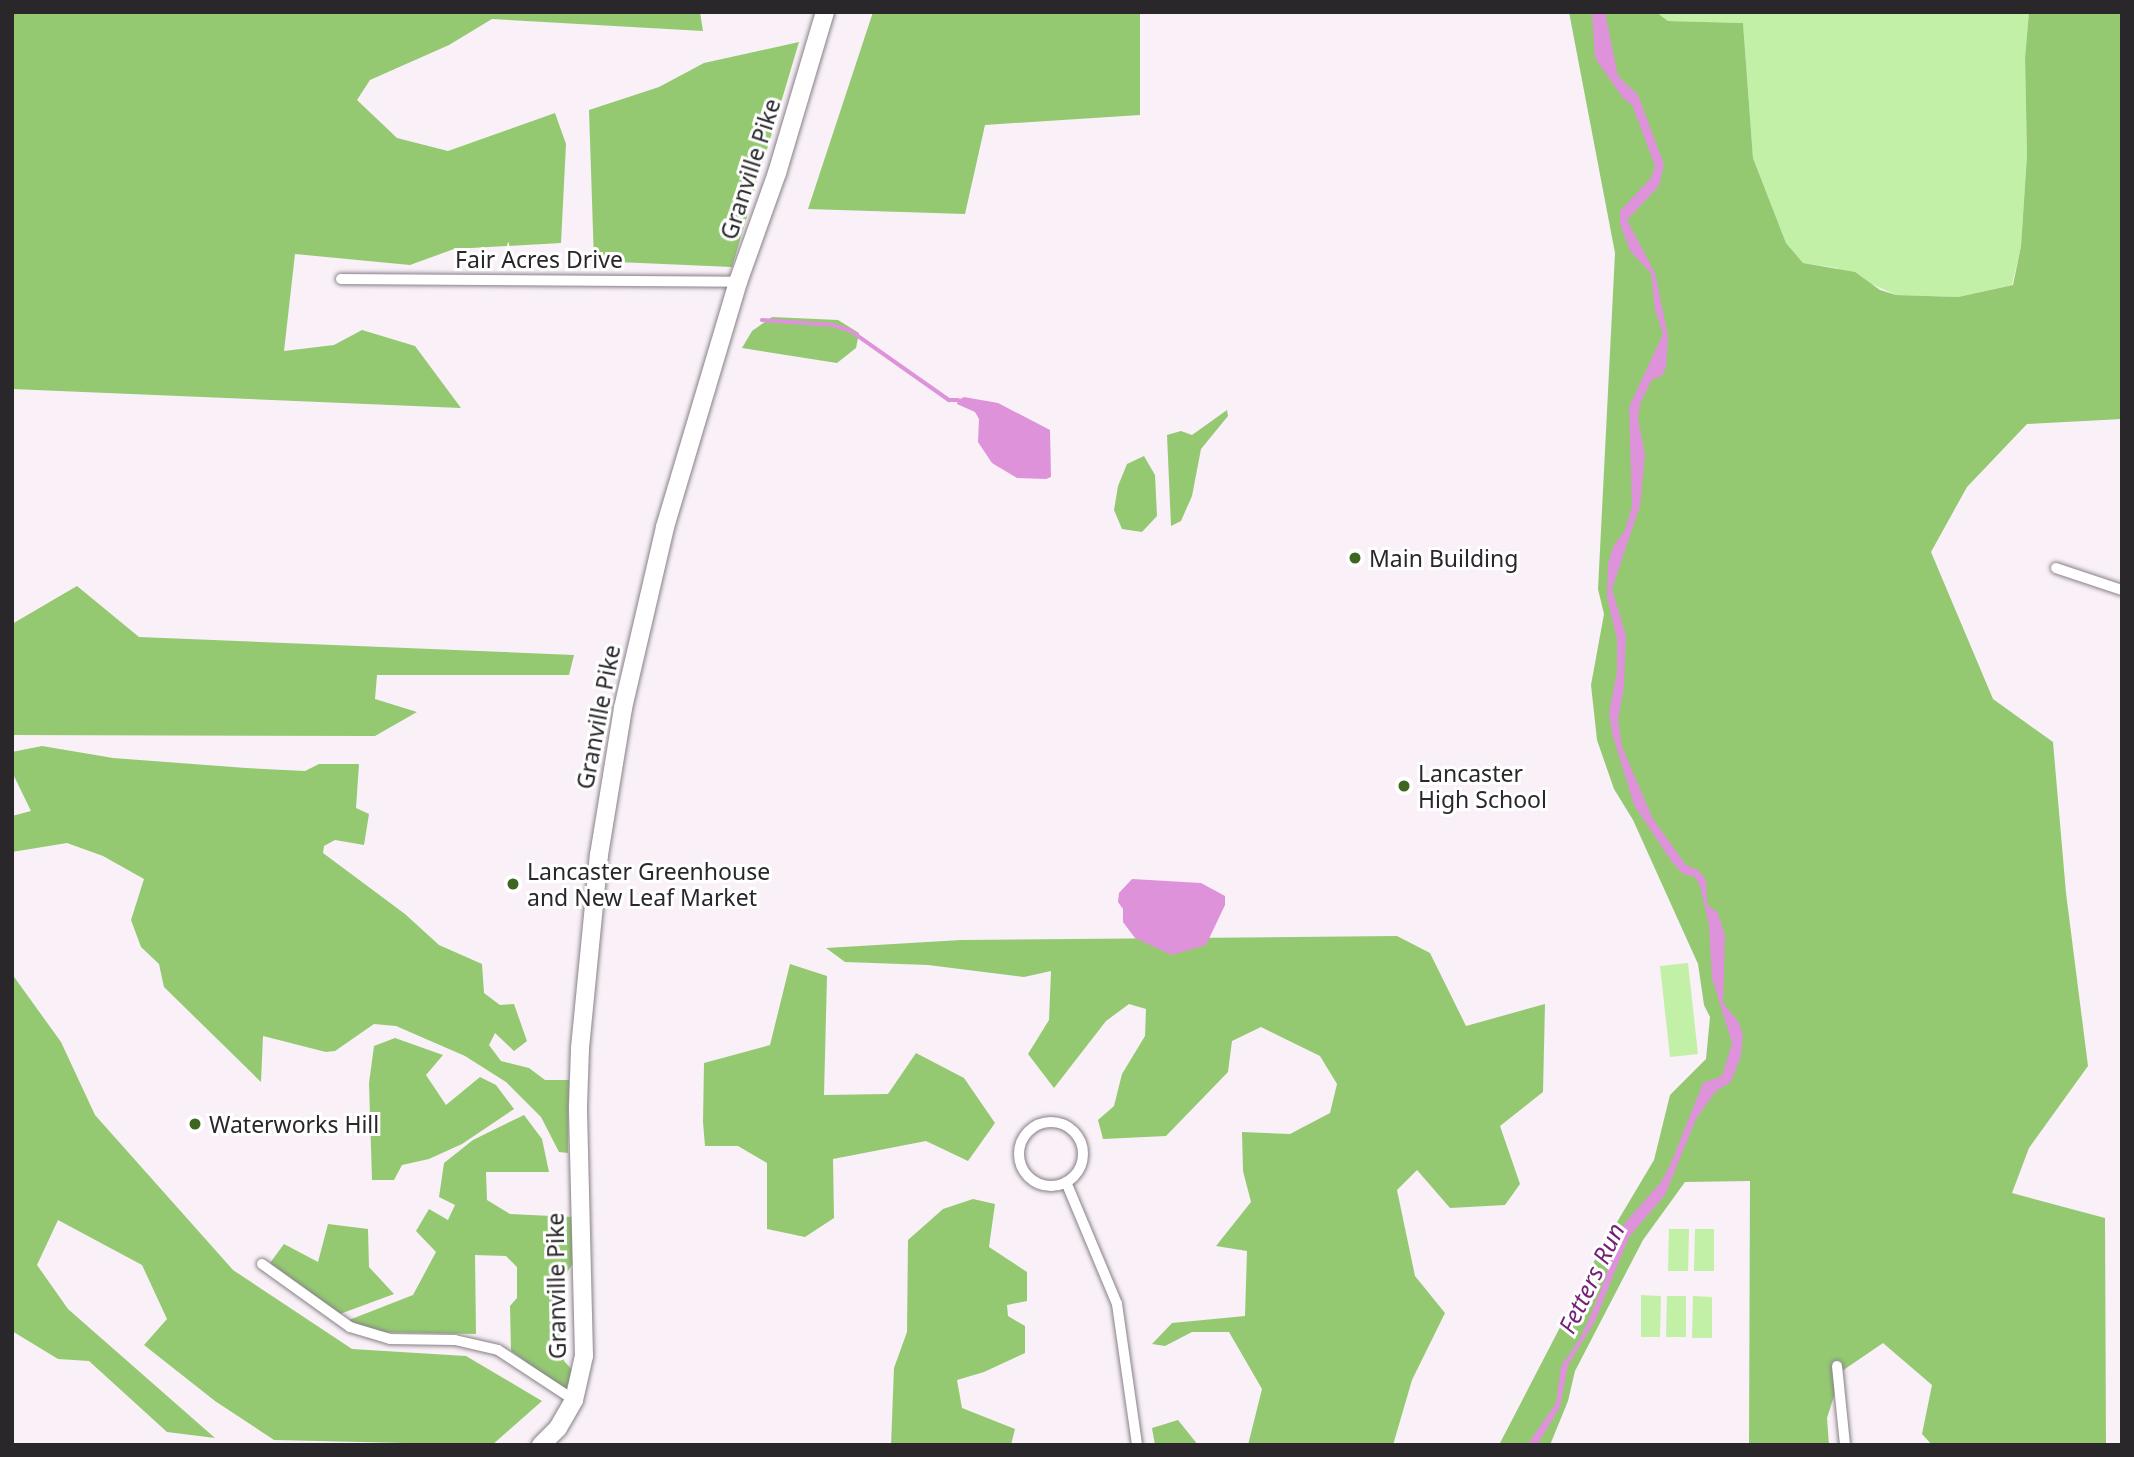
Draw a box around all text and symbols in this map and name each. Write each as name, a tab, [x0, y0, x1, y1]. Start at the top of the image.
street label: Granville Pike	[714, 95, 786, 243]
street label: Fair Acres Drive	[455, 245, 623, 273]
place label: Main Building	[1369, 544, 1518, 572]
marker: Main Building	[1347, 550, 1363, 566]
street label: Granville Pike	[570, 642, 626, 792]
place label: Lancaster High School	[1418, 759, 1547, 813]
marker: Lancaster High School	[1396, 778, 1412, 794]
place label: Lancaster Greenhouse and New Leaf Market	[527, 857, 770, 911]
marker: Lancaster Greenhouse and New Leaf Market	[505, 876, 521, 892]
place label: Waterworks Hill	[209, 1110, 379, 1138]
marker: Waterworks Hill	[187, 1116, 203, 1132]
street label: Granville Pike	[541, 1213, 571, 1359]
water label: Fetters Run	[1552, 1218, 1630, 1338]

